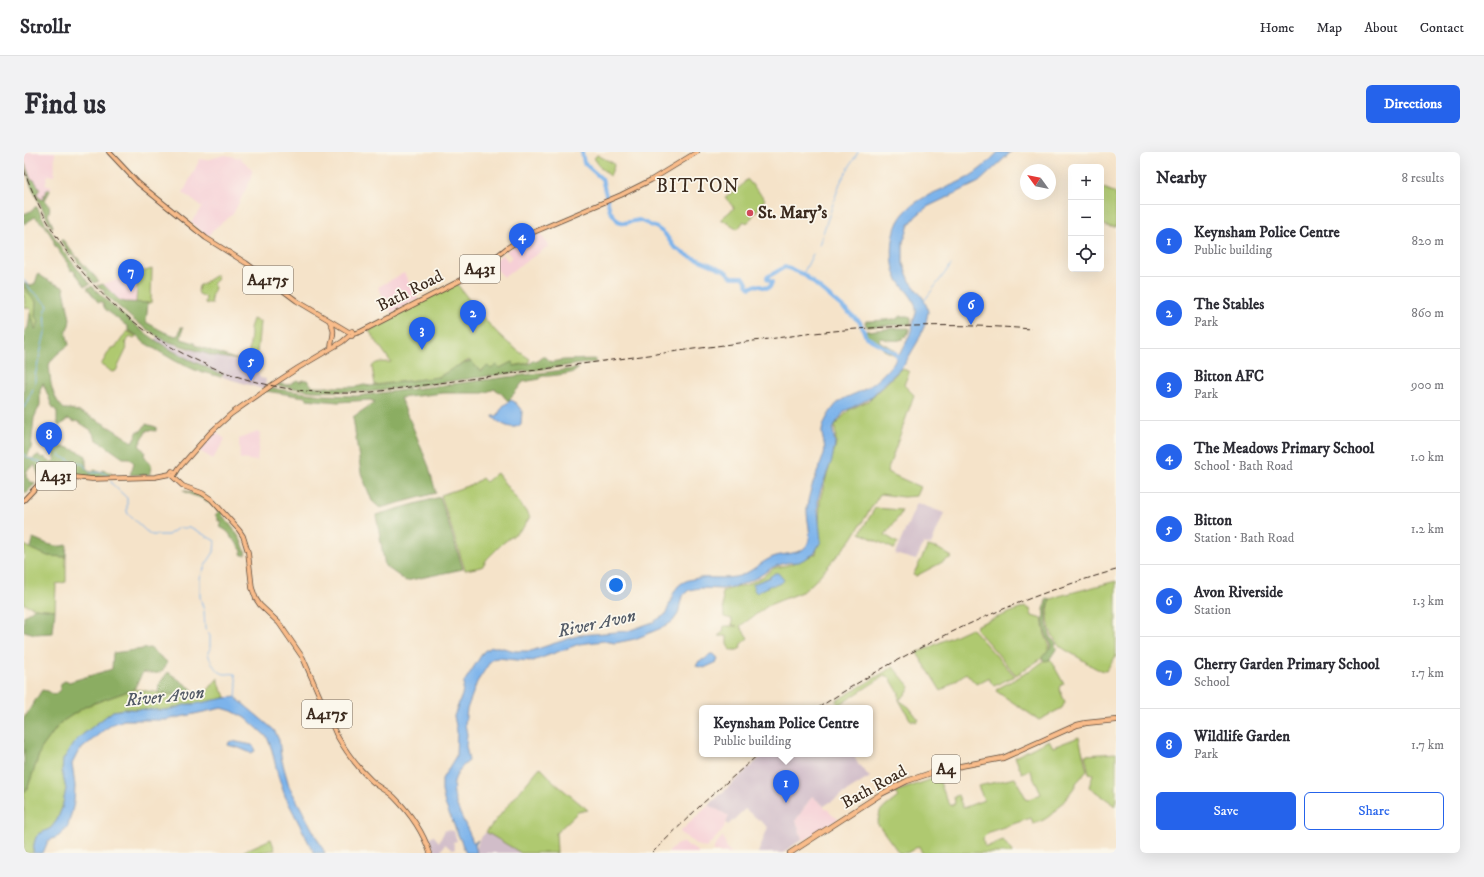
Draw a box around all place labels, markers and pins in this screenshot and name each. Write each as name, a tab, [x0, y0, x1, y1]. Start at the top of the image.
place label: St. Mary's	[758, 202, 828, 224]
marker: St. Mary's	[745, 208, 755, 218]
pin: 4	[509, 223, 535, 256]
pin: 7	[118, 259, 144, 292]
pin: 6	[958, 292, 984, 325]
pin: 2	[460, 300, 486, 333]
pin: 3	[409, 317, 435, 350]
pin: 5	[238, 348, 264, 381]
pin: 8	[36, 422, 62, 455]
pin: 1	[773, 770, 799, 803]

